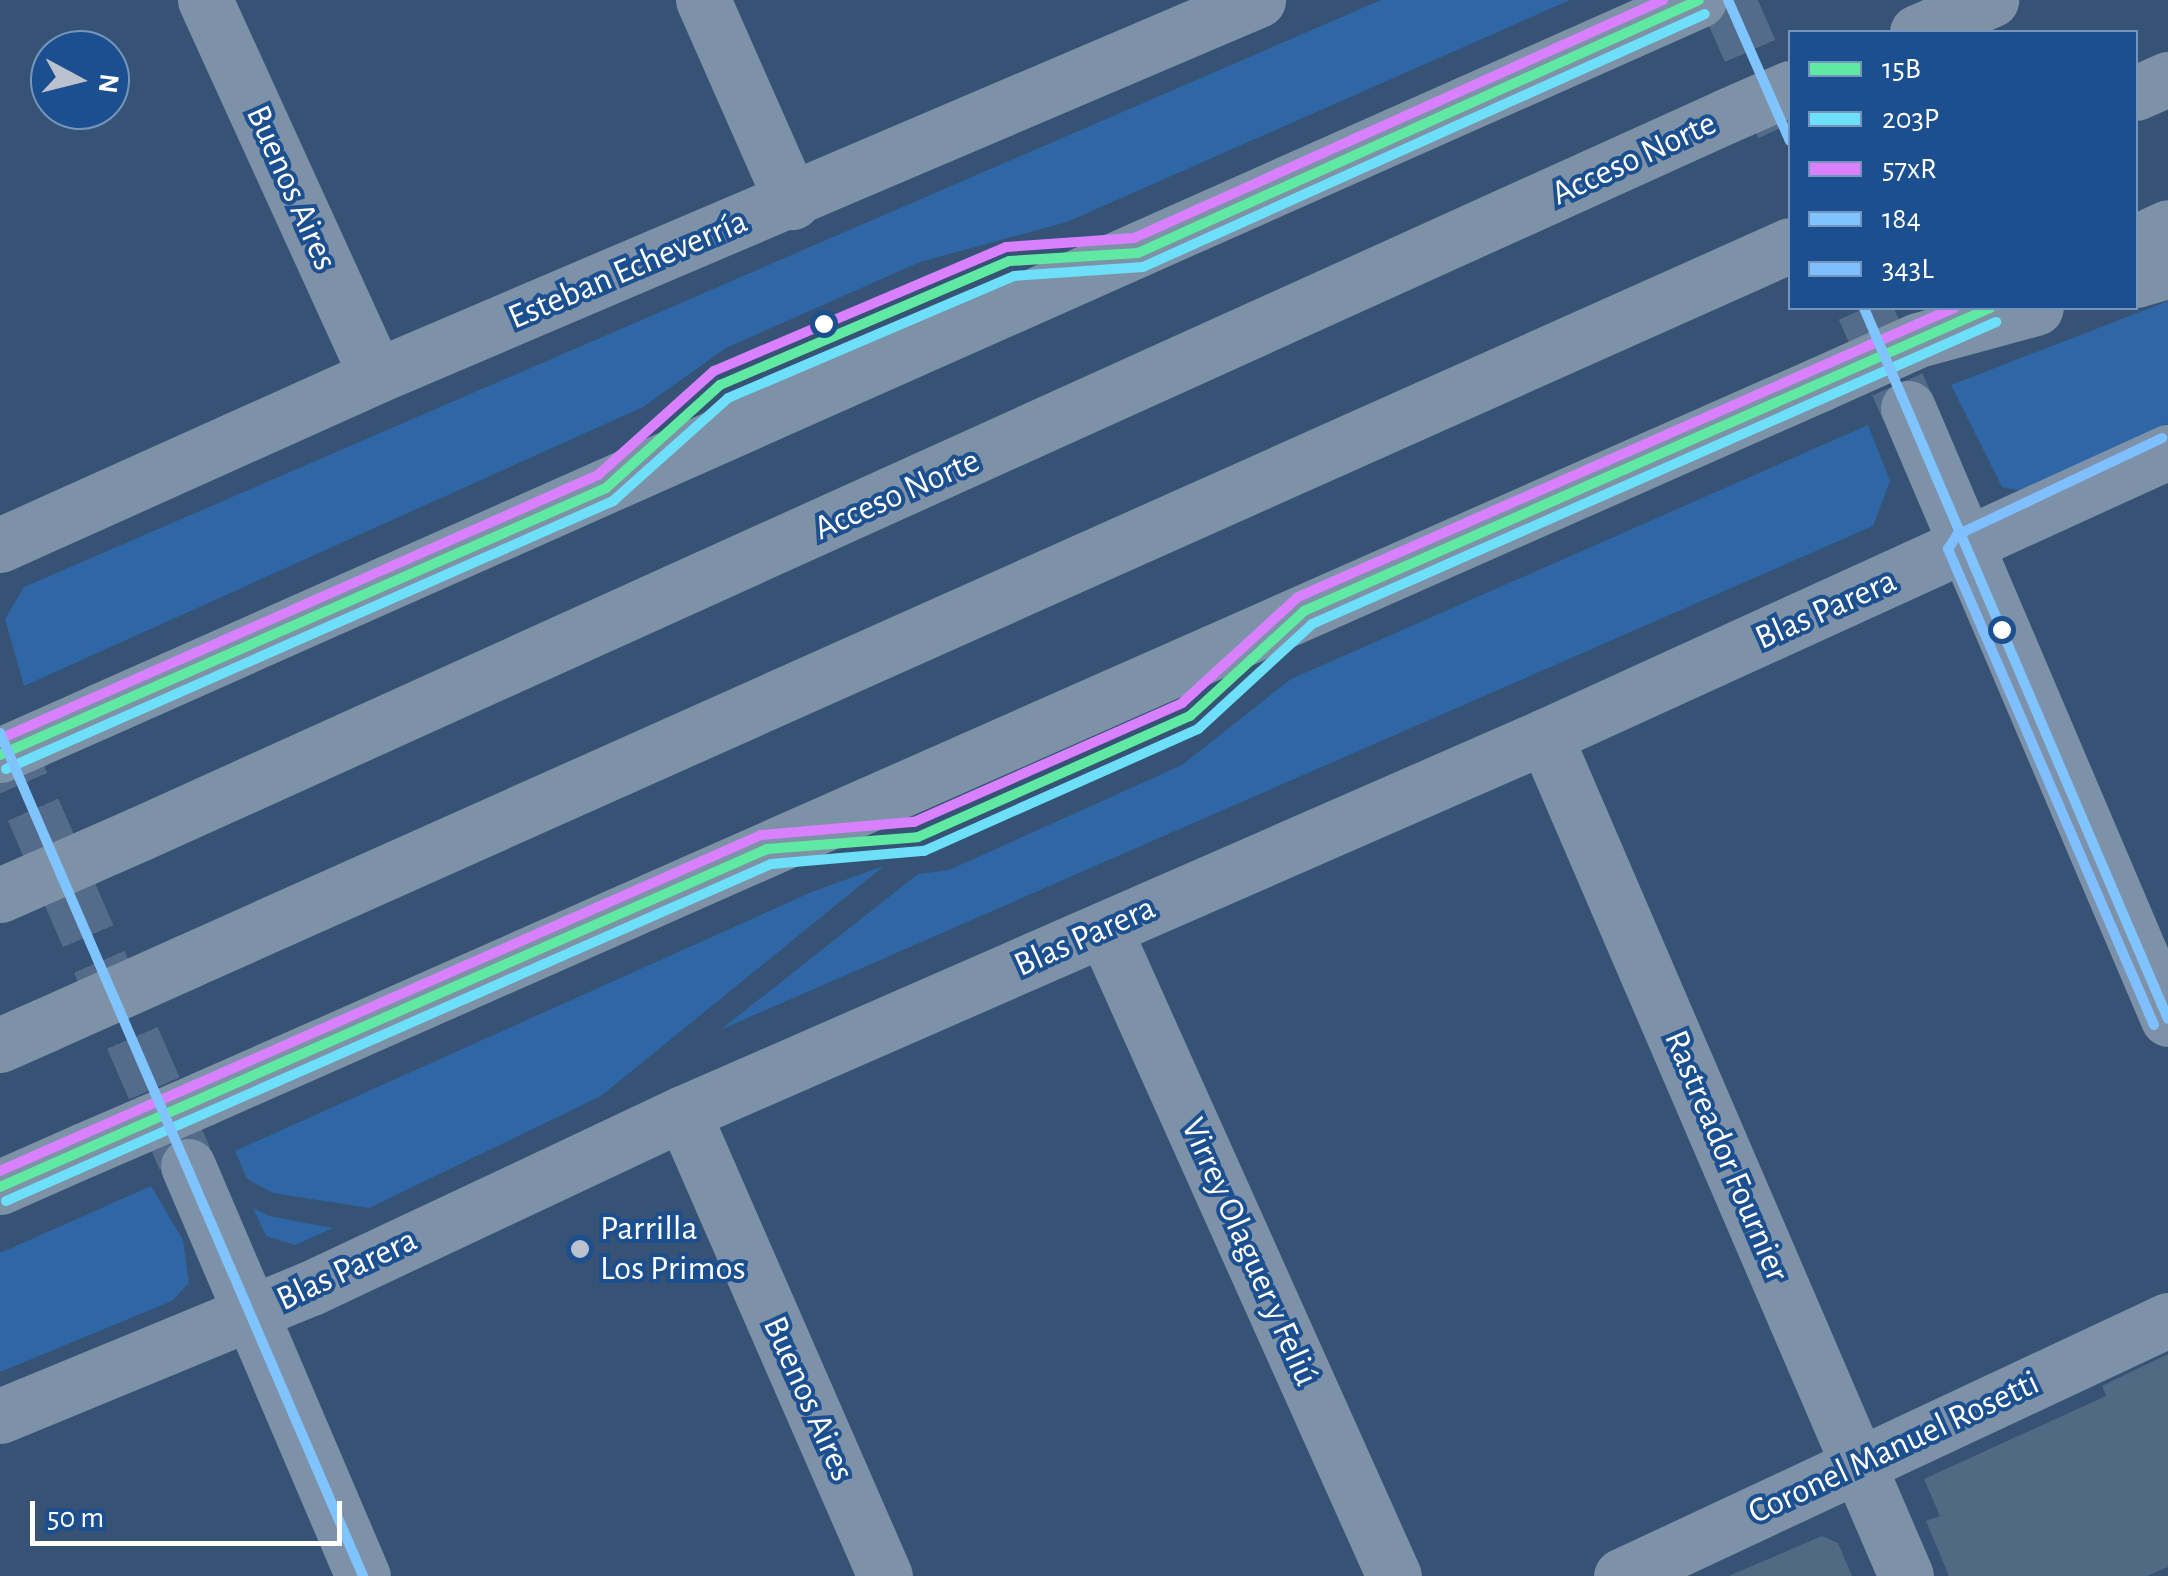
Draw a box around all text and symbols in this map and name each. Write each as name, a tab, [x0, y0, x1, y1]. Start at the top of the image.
north arrow	[30, 30, 130, 130]
legend	[1788, 30, 2138, 310]
text: 15B	[1882, 54, 1921, 84]
text: N	[93, 72, 123, 95]
street label: Buenos Aires	[236, 99, 346, 277]
street label: Acceso Norte	[1545, 103, 1723, 215]
text: 203P	[1882, 104, 1939, 134]
text: 57xR	[1882, 154, 1937, 184]
street label: Esteban Echeverría	[502, 201, 754, 339]
text: 184	[1882, 204, 1921, 234]
text: 343L	[1882, 254, 1934, 284]
unlabelled marker	[814, 314, 834, 334]
street label: Acceso Norte	[808, 440, 986, 550]
street label: Blas Parera	[1749, 560, 1903, 660]
unlabelled marker	[1992, 620, 2012, 640]
street label: Blas Parera	[1008, 887, 1162, 987]
street label: Rastreador Fournier	[1654, 1024, 1798, 1288]
street label: Virrey Olaguer y Feliú	[1171, 1112, 1327, 1392]
place label: Parrilla Los Primos	[600, 1208, 746, 1290]
street label: Blas Parera	[270, 1219, 424, 1321]
marker: Parrilla Los Primos	[569, 1238, 591, 1260]
street label: Buenos Aires	[753, 1310, 863, 1488]
street label: Coronel Manuel Rosetti	[1742, 1362, 2046, 1534]
scale bar	[35, 1481, 348, 1543]
text: 50 m	[47, 1503, 104, 1533]

